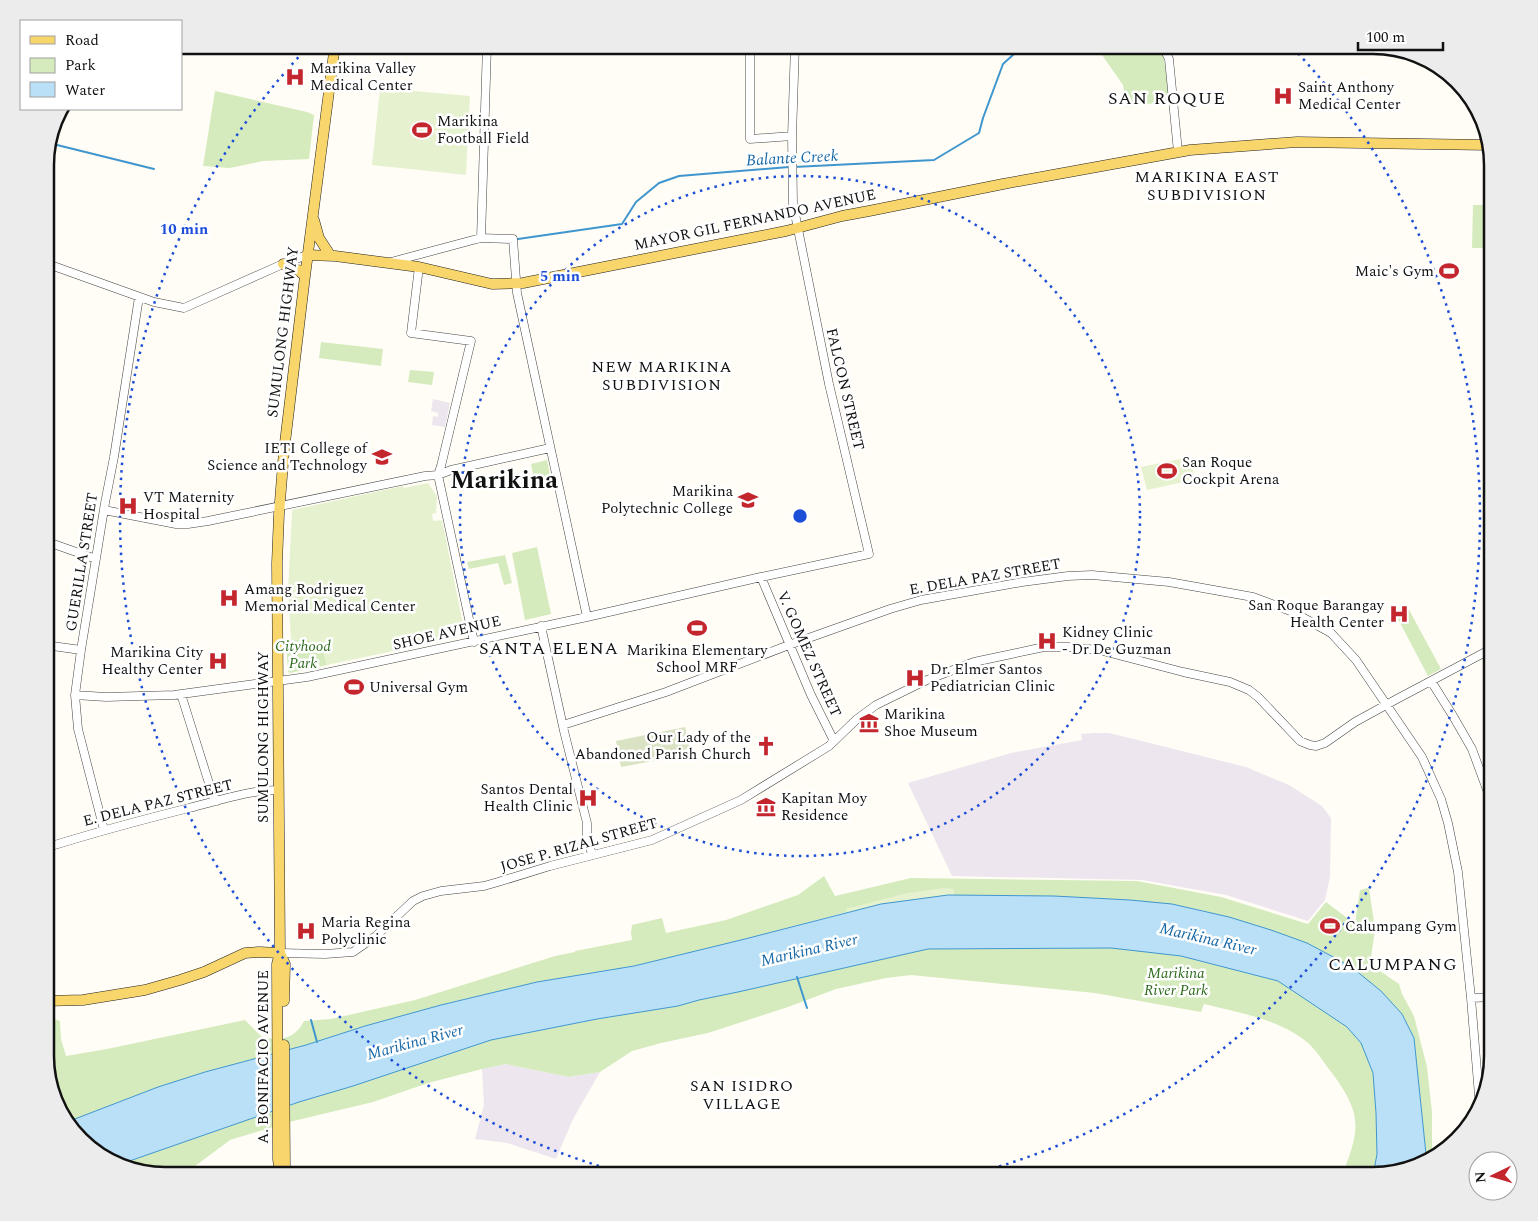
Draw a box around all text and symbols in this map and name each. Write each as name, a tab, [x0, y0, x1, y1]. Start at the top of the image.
legend	[20, 20, 182, 110]
scale bar	[1358, 20, 1443, 52]
text: 100 m	[1366, 26, 1405, 49]
text: Road	[65, 29, 99, 52]
text: Park	[65, 54, 96, 77]
place label: Marikina Valley Medical Center	[310, 57, 417, 97]
hospital icon: Marikina Valley Medical Center	[284, 66, 306, 88]
place label: Saint Anthony Medical Center	[1298, 76, 1401, 116]
text: Water	[65, 79, 105, 102]
district label: SAN ROQUE	[1108, 85, 1226, 112]
hospital icon: Saint Anthony Medical Center	[1272, 85, 1294, 107]
place label: Marikina Football Field	[437, 110, 529, 150]
sports icon: Marikina Football Field	[411, 119, 433, 141]
water label: Balante Creek	[745, 144, 839, 172]
district label: MARIKINA EAST SUBDIVISION	[1135, 165, 1279, 207]
street label: MAYOR GIL FERNANDO AVENUE	[632, 183, 878, 257]
text: 10 min	[160, 218, 208, 241]
street label: SUMULONG HIGHWAY	[261, 245, 305, 419]
place label: Maic's Gym	[1355, 260, 1434, 283]
sports icon: Maic's Gym	[1438, 260, 1460, 282]
text: 5 min	[540, 265, 580, 288]
street label: FALCON STREET	[820, 326, 870, 452]
district label: NEW MARIKINA SUBDIVISION	[592, 355, 732, 397]
place label: IETI College of Science and Technology	[207, 437, 369, 477]
school or university icon: IETI College of Science and Technology	[371, 446, 393, 468]
place label: San Roque Cockpit Arena	[1182, 451, 1280, 491]
sports icon: San Roque Cockpit Arena	[1156, 460, 1178, 482]
district label: Marikina	[450, 462, 558, 500]
place label: Marikina Polytechnic College	[601, 480, 734, 520]
place label: VT Maternity Hospital	[143, 486, 235, 526]
school or university icon: Marikina Polytechnic College	[737, 489, 759, 511]
street label: GUERILLA STREET	[60, 491, 104, 633]
hospital icon: VT Maternity Hospital	[117, 495, 139, 517]
centre of rings	[791, 507, 809, 525]
street label: E. DELA PAZ STREET	[907, 552, 1063, 602]
place label: Amang Rodriguez Memorial Medical Center	[244, 578, 415, 618]
hospital icon: Amang Rodriguez Memorial Medical Center	[218, 587, 240, 609]
street label: V. GOMEZ STREET	[771, 587, 847, 721]
place label: San Roque Barangay Health Center	[1248, 594, 1385, 634]
hospital icon: San Roque Barangay Health Center	[1388, 603, 1410, 625]
street label: SHOE AVENUE	[391, 609, 503, 657]
sports icon: Marikina Elementary School MRF	[686, 617, 708, 639]
place label: Kidney Clinic - Dr De Guzman	[1062, 621, 1172, 661]
hospital icon: Kidney Clinic - Dr De Guzman	[1036, 630, 1058, 652]
park label: Cityhood Park	[275, 635, 331, 675]
district label: SANTA ELENA	[479, 635, 619, 662]
place label: Marikina Elementary School MRF	[626, 639, 768, 679]
place label: Marikina City Healthy Center	[102, 641, 204, 681]
hospital icon: Marikina City Healthy Center	[207, 650, 229, 672]
street label: SUMULONG HIGHWAY	[252, 651, 275, 823]
place label: Dr. Elmer Santos Pediatrician Clinic	[930, 658, 1055, 698]
hospital icon: Dr. Elmer Santos Pediatrician Clinic	[904, 667, 926, 689]
sports icon: Universal Gym	[343, 676, 365, 698]
place label: Universal Gym	[369, 676, 468, 699]
place label: Marikina Shoe Museum	[884, 703, 978, 743]
museum icon: Marikina Shoe Museum	[858, 712, 880, 734]
place label: Our Lady of the Abandoned Parish Church	[575, 726, 751, 766]
church icon: Our Lady of the Abandoned Parish Church	[755, 735, 777, 757]
street label: E. DELA PAZ STREET	[81, 773, 235, 833]
place label: Santos Dental Health Clinic	[480, 778, 573, 818]
hospital icon: Santos Dental Health Clinic	[577, 787, 599, 809]
place label: Kapitan Moy Residence	[781, 787, 868, 827]
museum icon: Kapitan Moy Residence	[755, 796, 777, 818]
street label: JOSE P. RIZAL STREET	[498, 811, 660, 879]
place label: Maria Regina Polyclinic	[321, 911, 411, 951]
sports icon: Calumpang Gym	[1319, 915, 1341, 937]
place label: Calumpang Gym	[1345, 915, 1457, 938]
water label: Marikina River	[1157, 916, 1259, 962]
hospital icon: Maria Regina Polyclinic	[295, 920, 317, 942]
water label: Marikina River	[758, 927, 860, 973]
district label: CALUMPANG	[1328, 951, 1458, 978]
park label: Marikina River Park	[1144, 962, 1208, 1002]
street label: A. BONIFACIO AVENUE	[252, 970, 275, 1144]
water label: Marikina River	[364, 1017, 466, 1066]
district label: SAN ISIDRO VILLAGE	[690, 1074, 794, 1116]
north arrow	[1468, 1151, 1518, 1201]
text: N	[1470, 1170, 1492, 1184]

